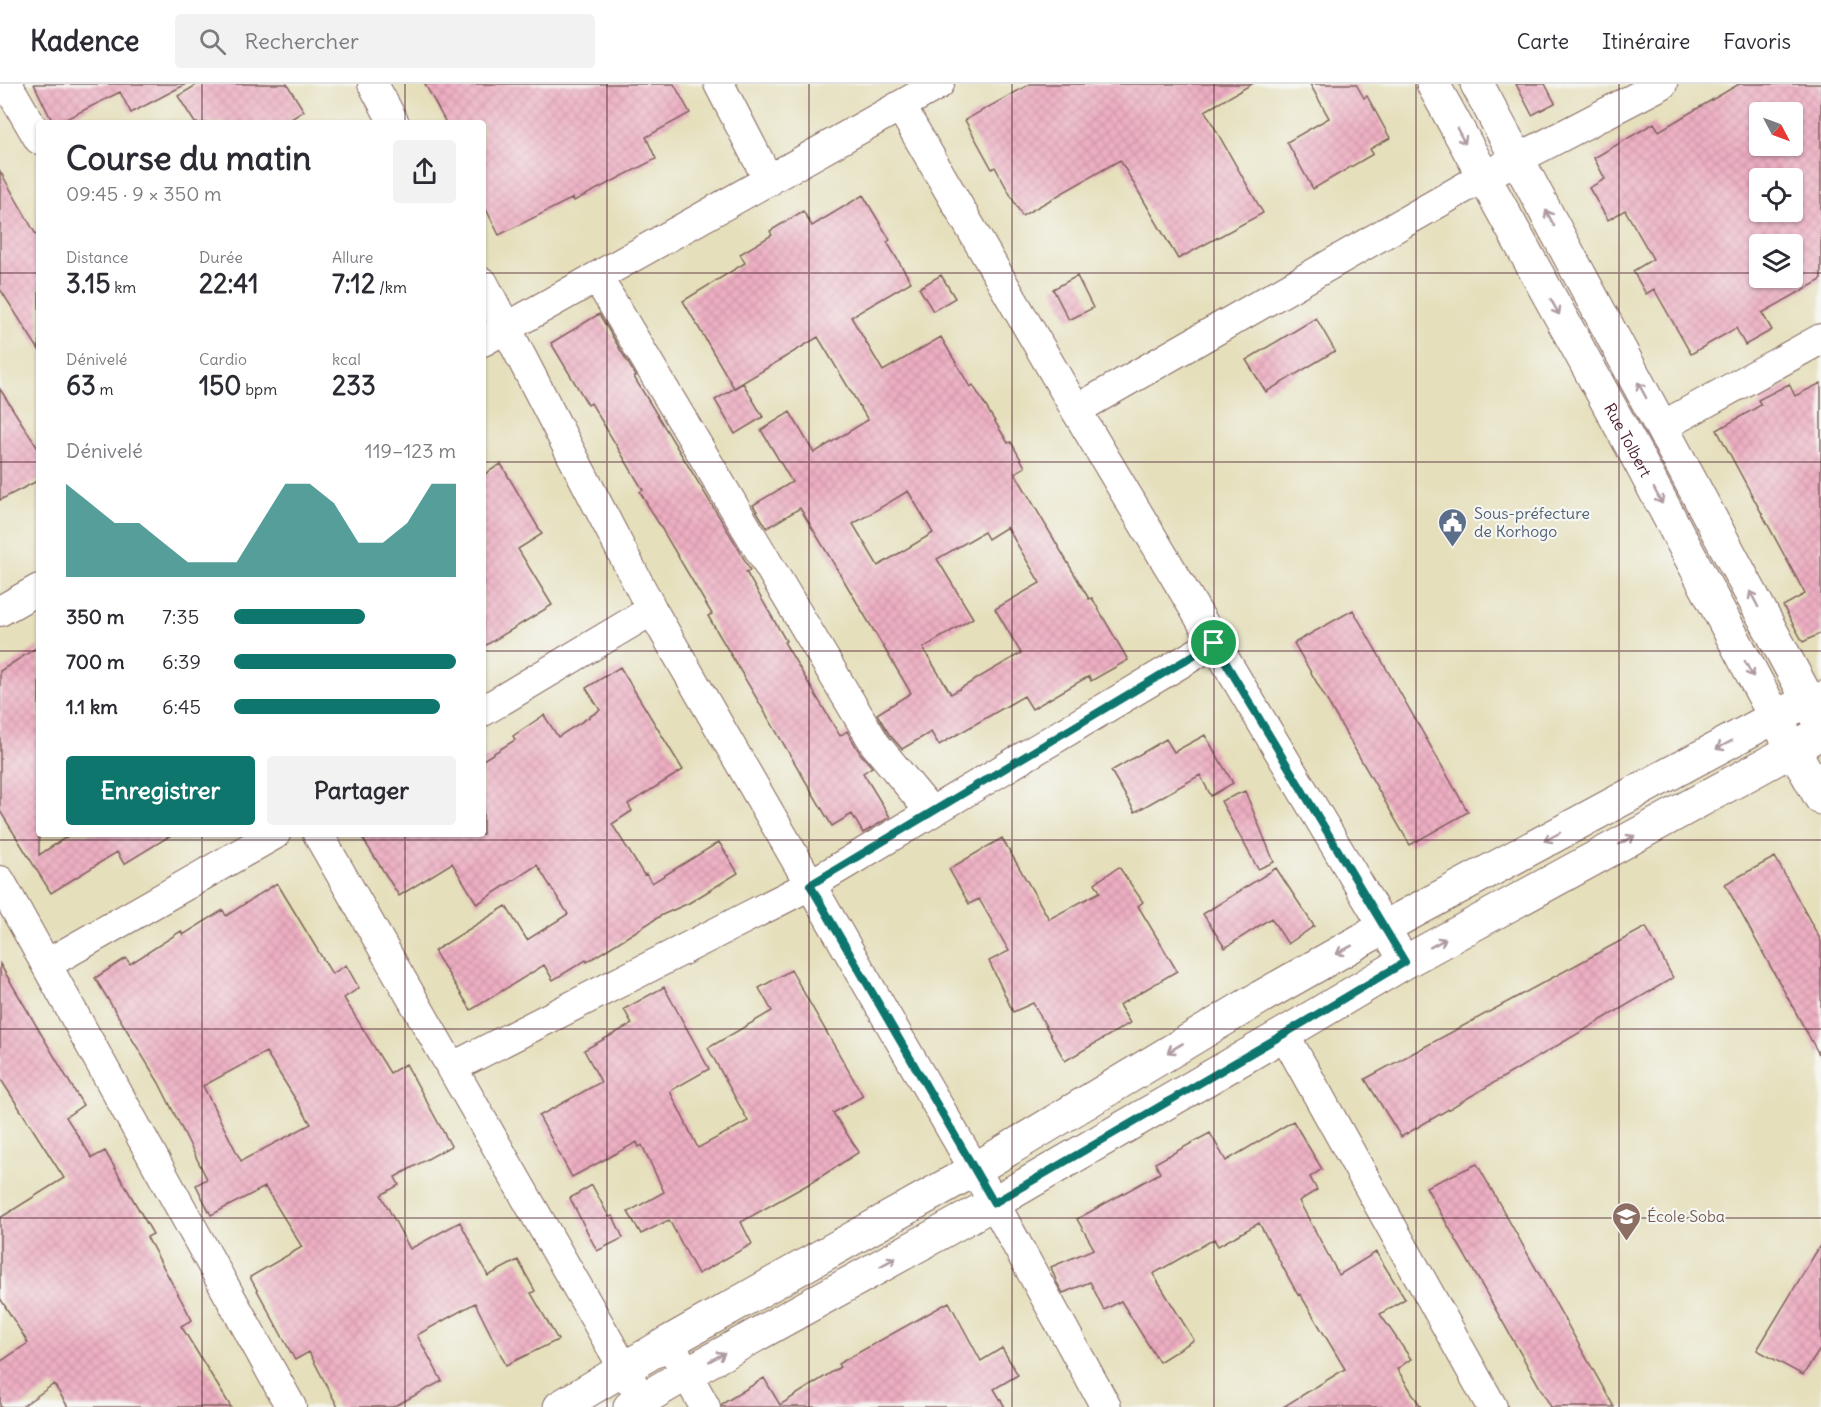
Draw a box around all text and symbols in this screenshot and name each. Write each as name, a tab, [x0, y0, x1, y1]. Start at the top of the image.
search box	[175, 14, 595, 68]
text: Kadence	[30, 23, 139, 59]
icon: search	[196, 25, 229, 58]
text: Rechercher	[244, 27, 359, 55]
text: Carte	[1517, 28, 1569, 55]
text: Itinéraire	[1602, 28, 1690, 55]
text: Favoris	[1723, 28, 1791, 55]
north arrow	[1749, 102, 1803, 156]
map controls	[1749, 102, 1803, 288]
one-way arrow	[1456, 126, 1467, 144]
text: Course du matin	[66, 137, 311, 179]
button: share	[393, 140, 456, 203]
button: locate	[1749, 168, 1803, 222]
text: 09:45 · 9 × 350 m	[66, 181, 222, 206]
one-way arrow	[1544, 210, 1556, 227]
button: layers	[1749, 234, 1803, 288]
text: Distance	[66, 247, 128, 267]
text: Durée	[199, 247, 243, 267]
text: Allure	[332, 247, 373, 267]
text: 3.15	[66, 267, 110, 300]
text: 22:41	[199, 267, 258, 300]
text: 7:12	[332, 267, 375, 300]
text: km	[110, 277, 136, 297]
text: /km	[375, 277, 407, 297]
one-way arrow	[1550, 297, 1561, 315]
text: Dénivelé	[66, 349, 127, 369]
text: Cardio	[199, 349, 247, 369]
text: kcal	[332, 349, 361, 369]
text: 63	[66, 369, 96, 402]
text: 150	[199, 369, 241, 402]
text: 233	[332, 369, 376, 402]
text: m	[96, 379, 114, 399]
text: bpm	[241, 379, 277, 399]
one-way arrow	[1636, 382, 1648, 399]
street label: Rue Tolbert	[1600, 400, 1656, 481]
text: Dénivelé	[66, 438, 143, 463]
text: 119–123 m	[365, 438, 456, 463]
one-way arrow	[1653, 487, 1664, 505]
place label: Sous-préfecture de Korhogo	[1474, 503, 1590, 541]
public building icon: Sous-préfecture de Korhogo	[1437, 506, 1469, 548]
one-way arrow	[1747, 590, 1759, 608]
text: 350 m	[66, 604, 124, 629]
text: 7:35	[162, 604, 199, 629]
pin	[1188, 617, 1239, 668]
icon: arrive	[1197, 626, 1230, 659]
text: 700 m	[66, 649, 124, 674]
text: 6:39	[162, 649, 201, 674]
one-way arrow	[1744, 659, 1756, 677]
text: 1.1 km	[66, 694, 118, 719]
text: 6:45	[162, 694, 201, 719]
one-way arrow	[1715, 740, 1733, 751]
button: Enregistrer	[66, 756, 255, 825]
button: Partager	[267, 756, 456, 825]
one-way arrow	[1544, 831, 1561, 843]
one-way arrow	[1618, 834, 1636, 845]
one-way arrow	[1429, 937, 1446, 949]
one-way arrow	[1336, 944, 1353, 956]
one-way arrow	[1167, 1043, 1184, 1055]
school or university icon: École Soba	[1610, 1200, 1642, 1242]
place label: École Soba	[1647, 1206, 1725, 1226]
one-way arrow	[878, 1256, 896, 1267]
one-way arrow	[708, 1351, 725, 1363]

